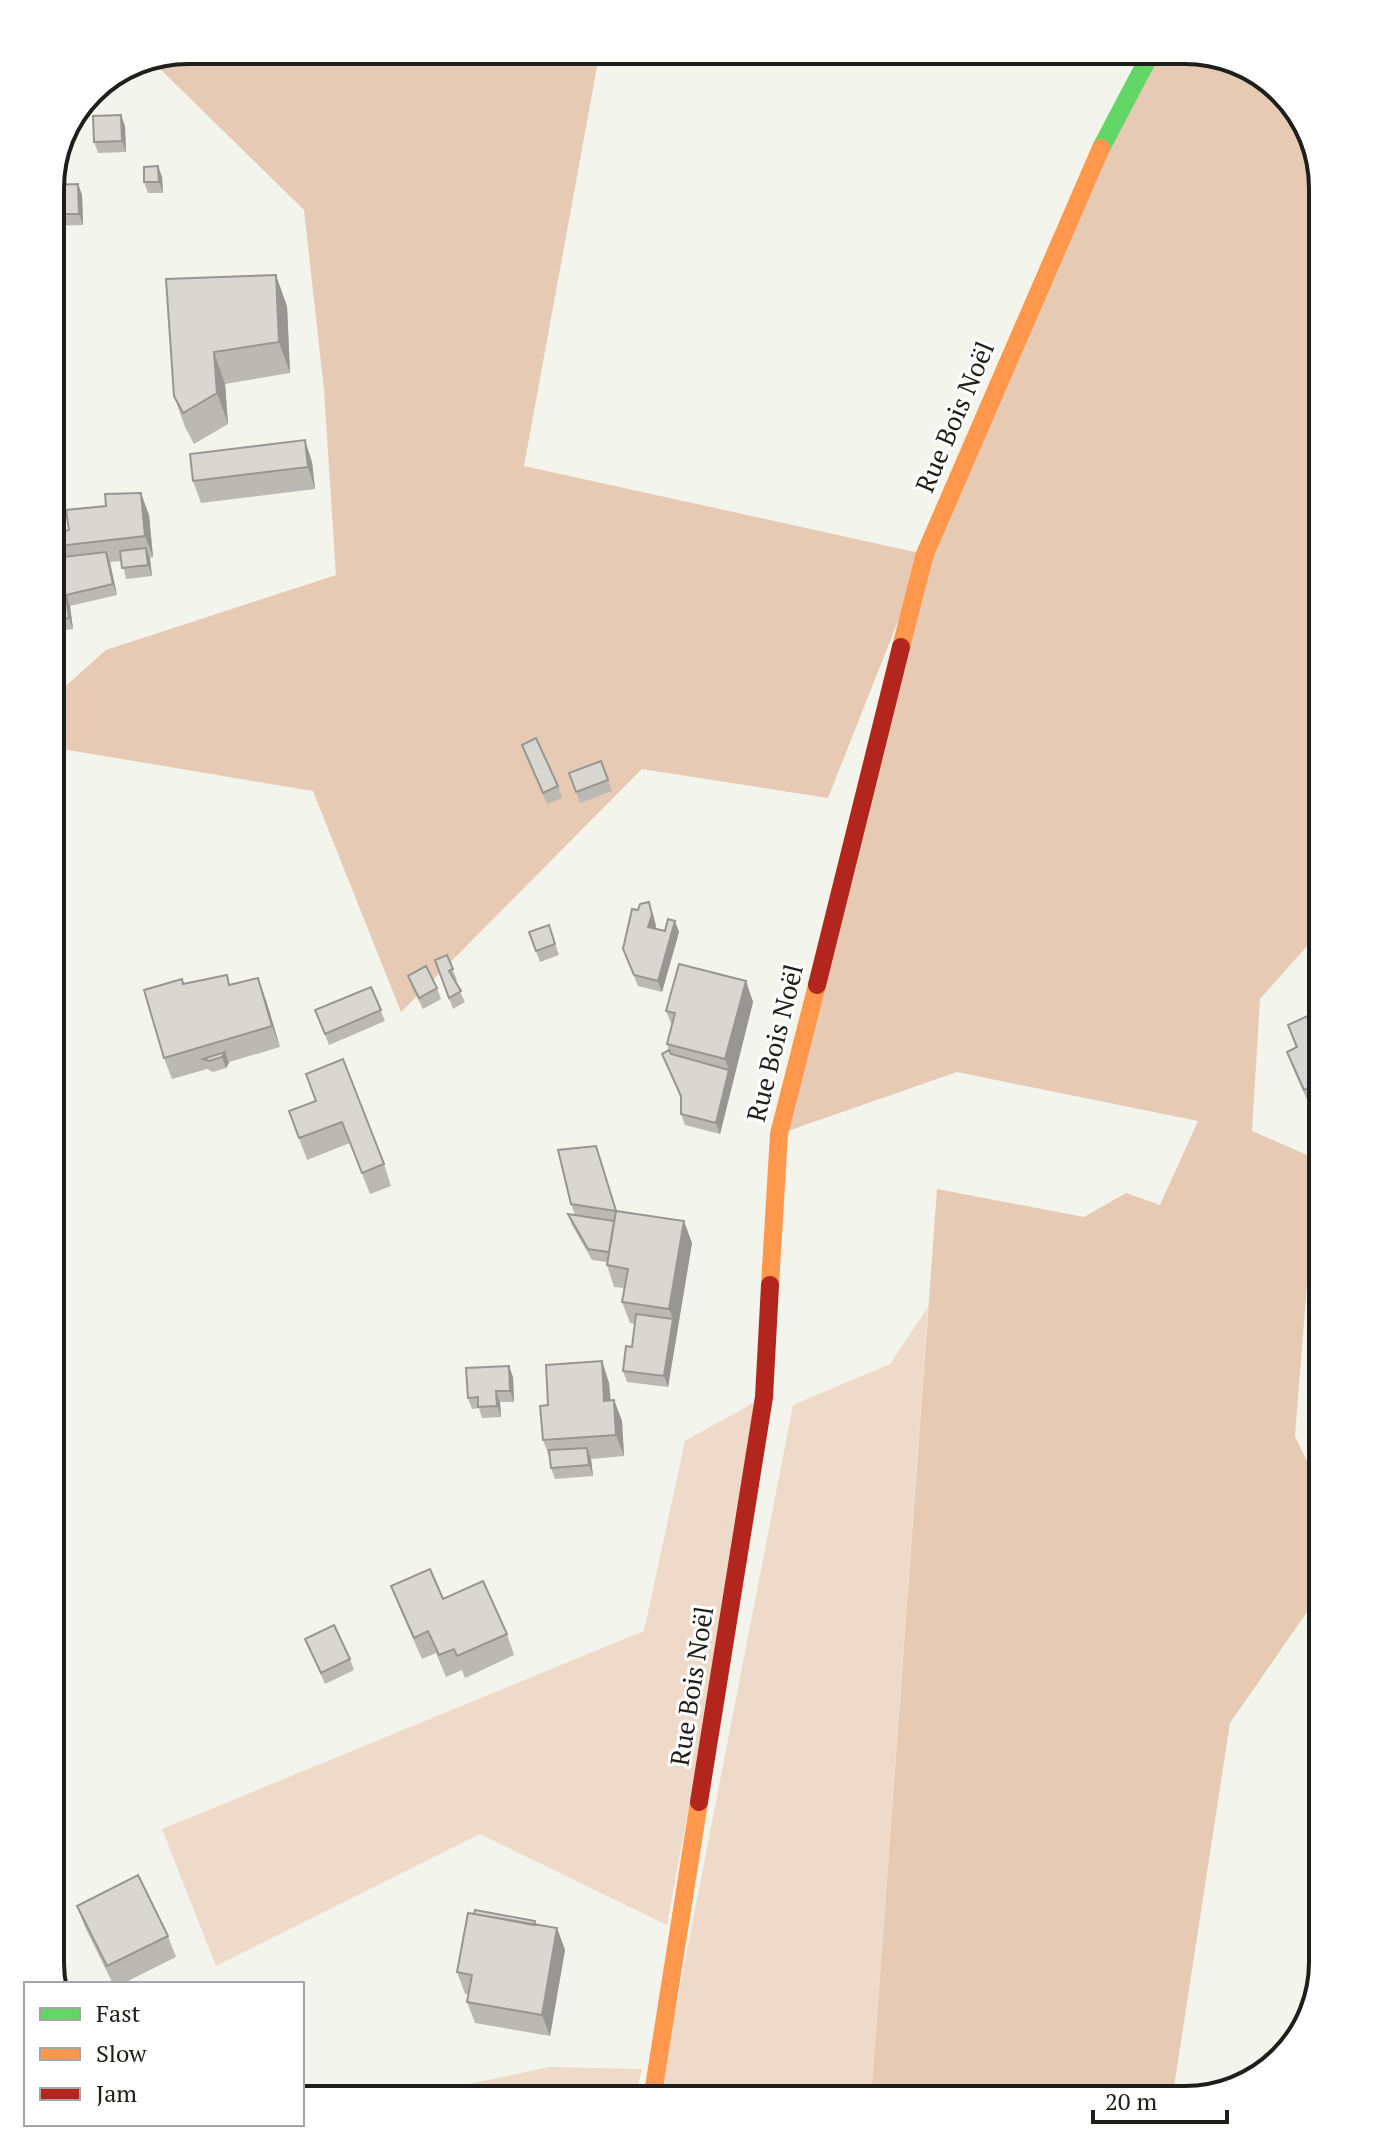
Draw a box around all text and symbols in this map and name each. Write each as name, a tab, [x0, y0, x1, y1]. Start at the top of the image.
street label: Rue Bois Noël	[907, 336, 1001, 497]
street label: Rue Bois Noël	[738, 961, 810, 1125]
street label: Rue Bois Noël	[662, 1604, 720, 1768]
legend	[24, 1982, 304, 2126]
text: Fast	[96, 1997, 141, 2029]
text: Slow	[96, 2037, 147, 2069]
scale bar	[1093, 2074, 1227, 2124]
text: Jam	[96, 2077, 137, 2109]
text: 20 m	[1105, 2085, 1157, 2117]

